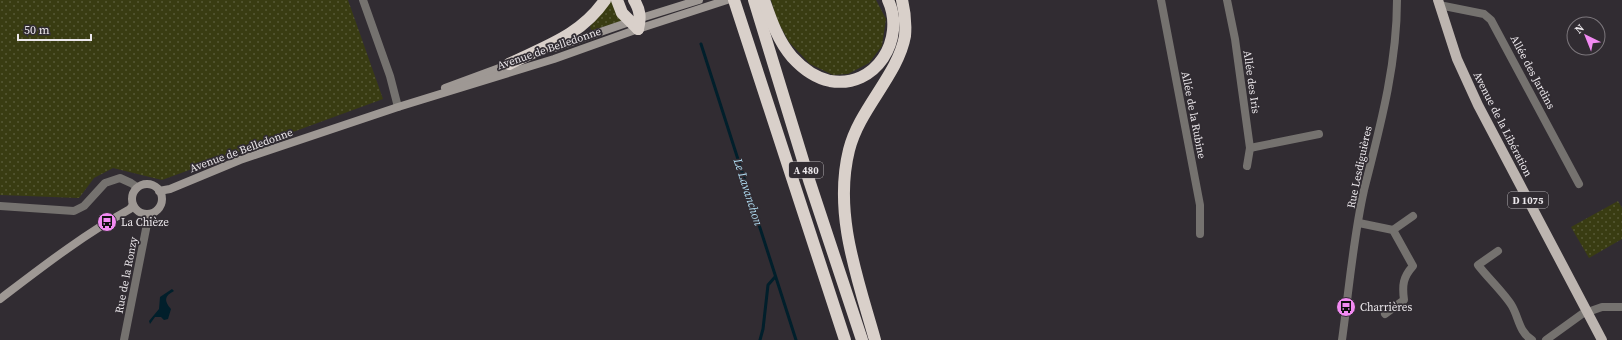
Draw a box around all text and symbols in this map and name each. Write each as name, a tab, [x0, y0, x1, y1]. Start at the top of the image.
scale bar	[18, 16, 91, 42]
north arrow	[1566, 16, 1606, 56]
text: N	[1571, 21, 1588, 37]
text: 50 m	[24, 22, 50, 38]
street label: Avenue de Belledonne	[495, 24, 603, 73]
street label: Allée des Jardins	[1507, 33, 1558, 112]
street label: Allée des Iris	[1240, 50, 1263, 115]
street label: Avenue de la Libération	[1470, 69, 1536, 180]
street label: Allée de la Rubine	[1178, 70, 1209, 160]
street label: Rue Lesdiguières	[1343, 124, 1376, 210]
street label: Avenue de Belledonne	[187, 125, 295, 176]
water label: Le Lavanchon	[729, 155, 766, 228]
road number: A 480	[789, 162, 823, 178]
road number: D 1075	[1508, 192, 1548, 208]
bus stop icon: La Chièze	[96, 211, 118, 233]
place label: La Chièze	[121, 215, 169, 230]
street label: Rue de la Ronzy	[112, 235, 141, 315]
bus stop icon: Charrières	[1335, 296, 1357, 318]
place label: Charrières	[1360, 300, 1412, 315]

